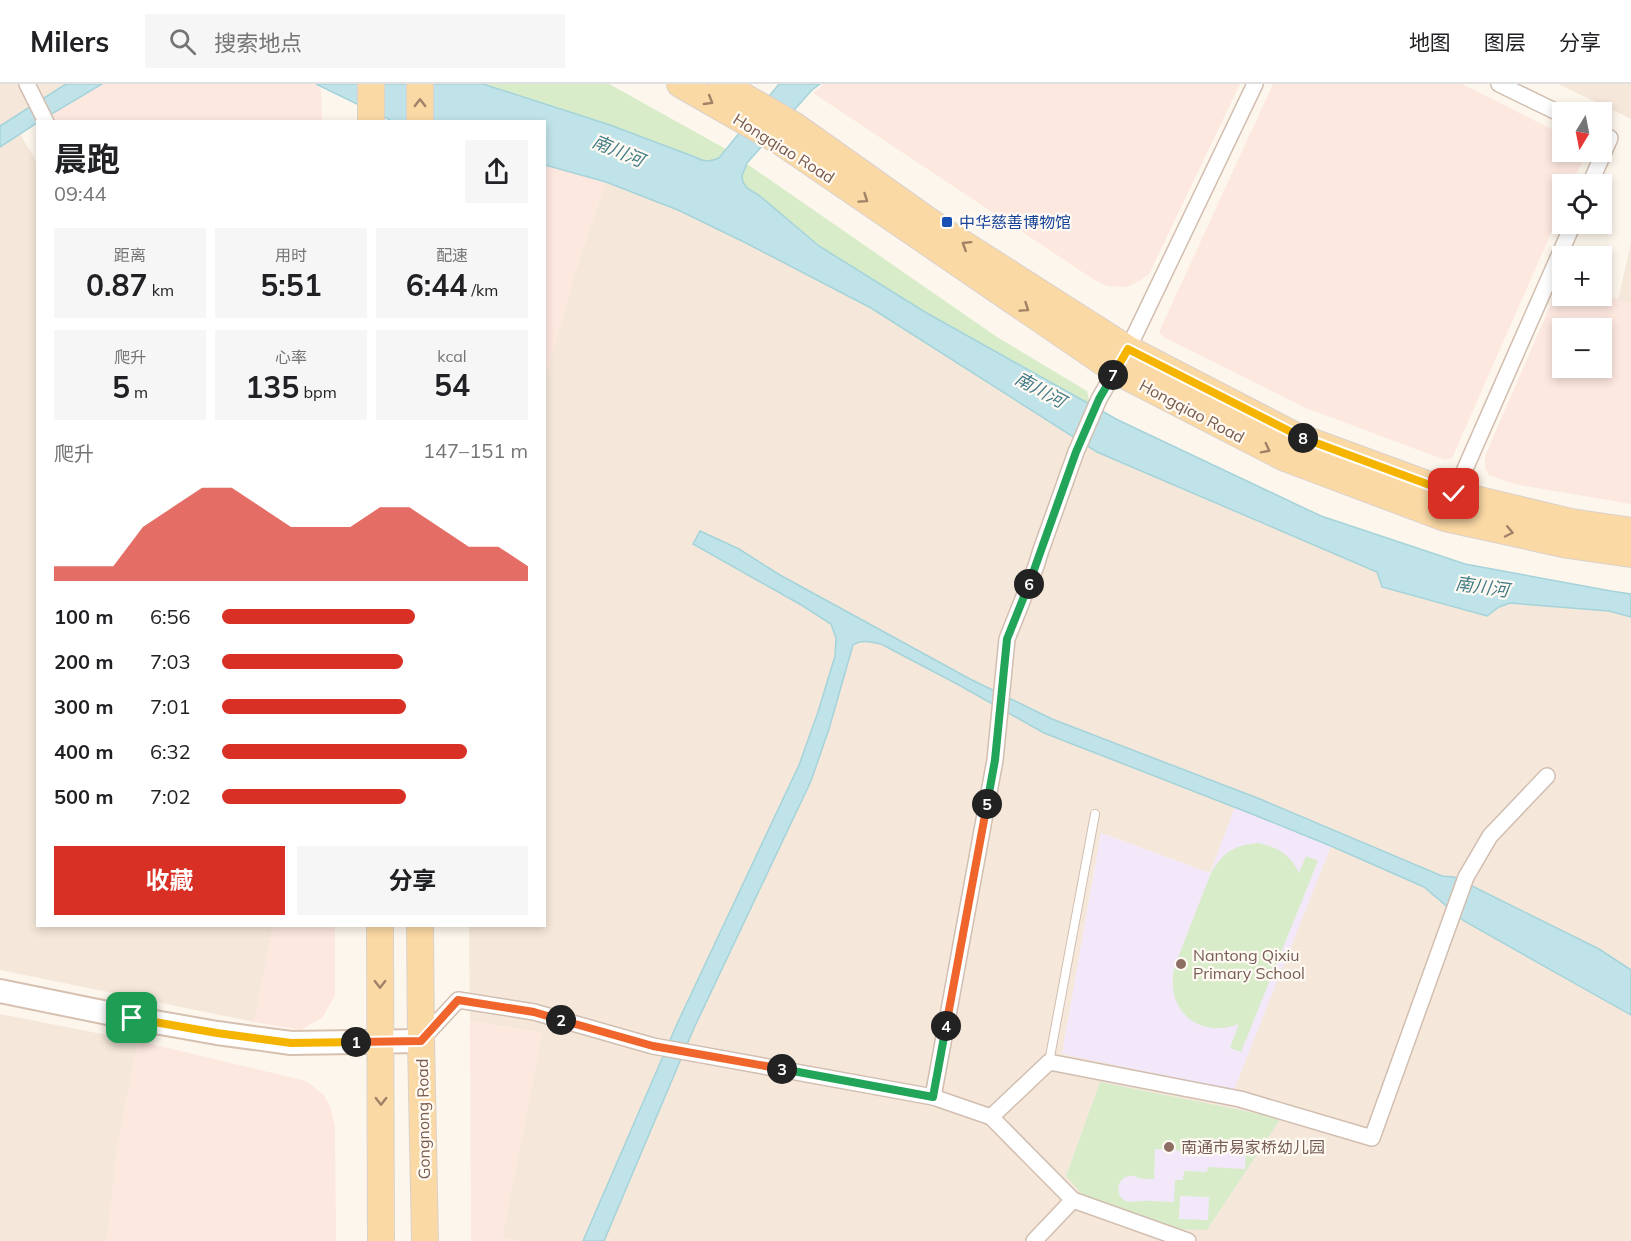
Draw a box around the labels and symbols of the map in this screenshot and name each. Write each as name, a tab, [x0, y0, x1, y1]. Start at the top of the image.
one-way arrow	[703, 94, 713, 106]
one-way arrow	[414, 98, 426, 107]
north arrow	[1552, 102, 1612, 162]
street label: Hongqiao Road	[730, 109, 838, 187]
water label: 南川河	[589, 129, 650, 173]
one-way arrow	[858, 191, 868, 203]
place label: 中华慈善博物馆	[959, 212, 1071, 232]
marker: 中华慈善博物馆	[940, 215, 954, 229]
one-way arrow	[962, 241, 972, 253]
one-way arrow	[1019, 301, 1030, 312]
pin: 7	[1098, 360, 1128, 390]
water label: 南川河	[1011, 366, 1072, 414]
street label: Hongqiao Road	[1136, 375, 1248, 447]
pin: 8	[1288, 423, 1318, 453]
one-way arrow	[1259, 441, 1270, 453]
pin	[1428, 468, 1479, 519]
one-way arrow	[1504, 525, 1514, 538]
pin: 6	[1014, 569, 1044, 599]
water label: 南川河	[1454, 571, 1513, 602]
pin: 5	[972, 789, 1002, 819]
place label: Nantong Qixiu Primary School	[1193, 945, 1305, 983]
marker: Nantong Qixiu Primary School	[1174, 957, 1188, 971]
one-way arrow	[374, 979, 386, 988]
pin	[106, 992, 157, 1043]
pin: 2	[546, 1005, 576, 1035]
pin: 4	[931, 1011, 961, 1041]
pin: 1	[341, 1027, 371, 1057]
pin: 3	[767, 1054, 797, 1084]
street label: Gongnong Road	[412, 1058, 434, 1180]
one-way arrow	[375, 1096, 387, 1105]
place label: 南通市易家桥幼儿园	[1181, 1137, 1325, 1157]
marker: 南通市易家桥幼儿园	[1162, 1140, 1176, 1154]

